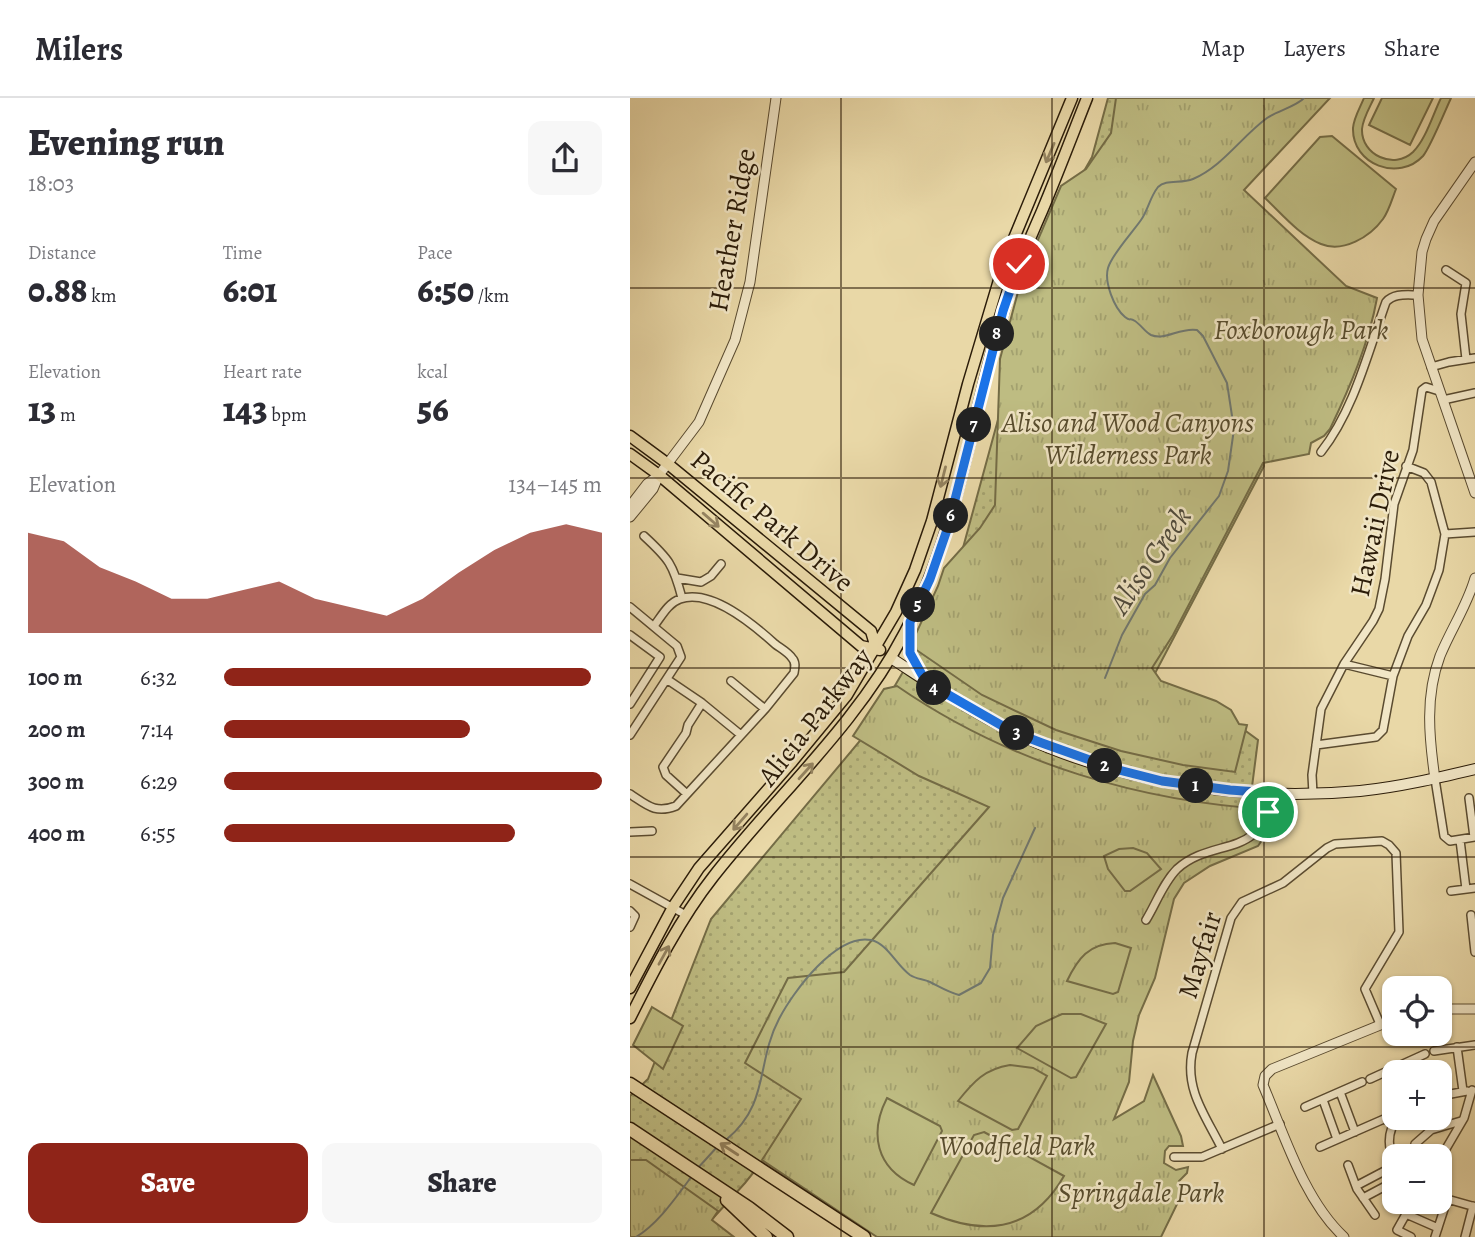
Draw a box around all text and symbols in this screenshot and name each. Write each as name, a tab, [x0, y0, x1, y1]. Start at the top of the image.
text: Milers	[35, 26, 123, 71]
text: Map	[1201, 32, 1245, 64]
text: Layers	[1283, 32, 1346, 64]
text: Share	[1384, 32, 1440, 64]
text: Evening run	[28, 116, 225, 168]
button: share	[528, 121, 602, 195]
one-way arrow	[1043, 141, 1056, 163]
street label: Heather Ridge	[699, 145, 765, 315]
text: 18:03	[28, 168, 74, 199]
pin	[989, 234, 1049, 294]
text: Distance	[28, 240, 96, 266]
text: Time	[223, 240, 262, 266]
text: Pace	[417, 240, 453, 266]
icon: check	[1000, 245, 1038, 283]
text: 0.88	[28, 266, 87, 314]
text: 6:01	[223, 266, 277, 314]
text: 6:50	[417, 266, 474, 314]
text: km	[87, 283, 116, 309]
text: /km	[474, 283, 509, 309]
park label: Foxborough Park	[1214, 311, 1388, 349]
pin: 8	[980, 316, 1014, 352]
text: 8	[992, 320, 1001, 346]
text: Elevation	[28, 359, 101, 385]
text: Heart rate	[223, 359, 302, 385]
text: kcal	[417, 359, 448, 385]
text: 13	[28, 385, 56, 433]
text: 143	[223, 385, 268, 433]
text: 56	[417, 385, 449, 433]
text: m	[56, 402, 76, 428]
text: bpm	[268, 402, 307, 428]
park label: Aliso and Wood Canyons Wilderness Park	[1000, 404, 1254, 474]
pin: 7	[956, 408, 992, 442]
text: 7	[969, 411, 978, 437]
street label: Pacific Park Drive	[682, 441, 862, 601]
street label: Hawaii Drive	[1341, 446, 1409, 600]
one-way arrow	[936, 465, 949, 487]
text: Elevation	[28, 469, 116, 500]
text: 134–145 m	[508, 469, 602, 500]
pin: 6	[934, 498, 968, 534]
water label: Aliso Creek	[1098, 499, 1201, 623]
text: 6	[946, 502, 955, 528]
one-way arrow	[702, 512, 720, 528]
pin: 5	[900, 588, 936, 622]
text: 5	[913, 591, 922, 617]
street label: Alicia Parkway	[748, 640, 881, 795]
text: 100 m	[28, 662, 83, 693]
text: 6:32	[140, 662, 177, 693]
pin: 4	[916, 670, 952, 706]
text: 4	[929, 674, 938, 700]
text: 200 m	[28, 714, 86, 745]
text: 7:14	[140, 714, 173, 745]
pin: 3	[1000, 716, 1034, 750]
text: 3	[1012, 719, 1021, 745]
pin: 2	[1088, 748, 1122, 784]
text: 2	[1100, 752, 1109, 778]
one-way arrow	[798, 762, 814, 780]
text: 300 m	[28, 766, 84, 797]
text: 6:29	[140, 766, 178, 797]
pin: 1	[1178, 768, 1214, 804]
text: 1	[1192, 772, 1199, 798]
pin	[1238, 782, 1298, 842]
icon: arrive	[1249, 793, 1287, 831]
one-way arrow	[732, 813, 748, 831]
text: 400 m	[28, 818, 85, 849]
text: 6:55	[140, 818, 176, 849]
street label: Mayfair	[1169, 907, 1231, 1003]
one-way arrow	[657, 945, 671, 965]
map controls	[1382, 976, 1452, 1214]
button: locate	[1382, 976, 1452, 1046]
button: +	[1382, 1060, 1452, 1130]
park label: Woodfield Park	[939, 1127, 1095, 1165]
one-way arrow	[720, 1142, 740, 1156]
button: Save	[28, 1143, 308, 1223]
button: Share	[322, 1143, 602, 1223]
button: −	[1382, 1144, 1452, 1214]
park label: Springdale Park	[1058, 1174, 1224, 1212]

